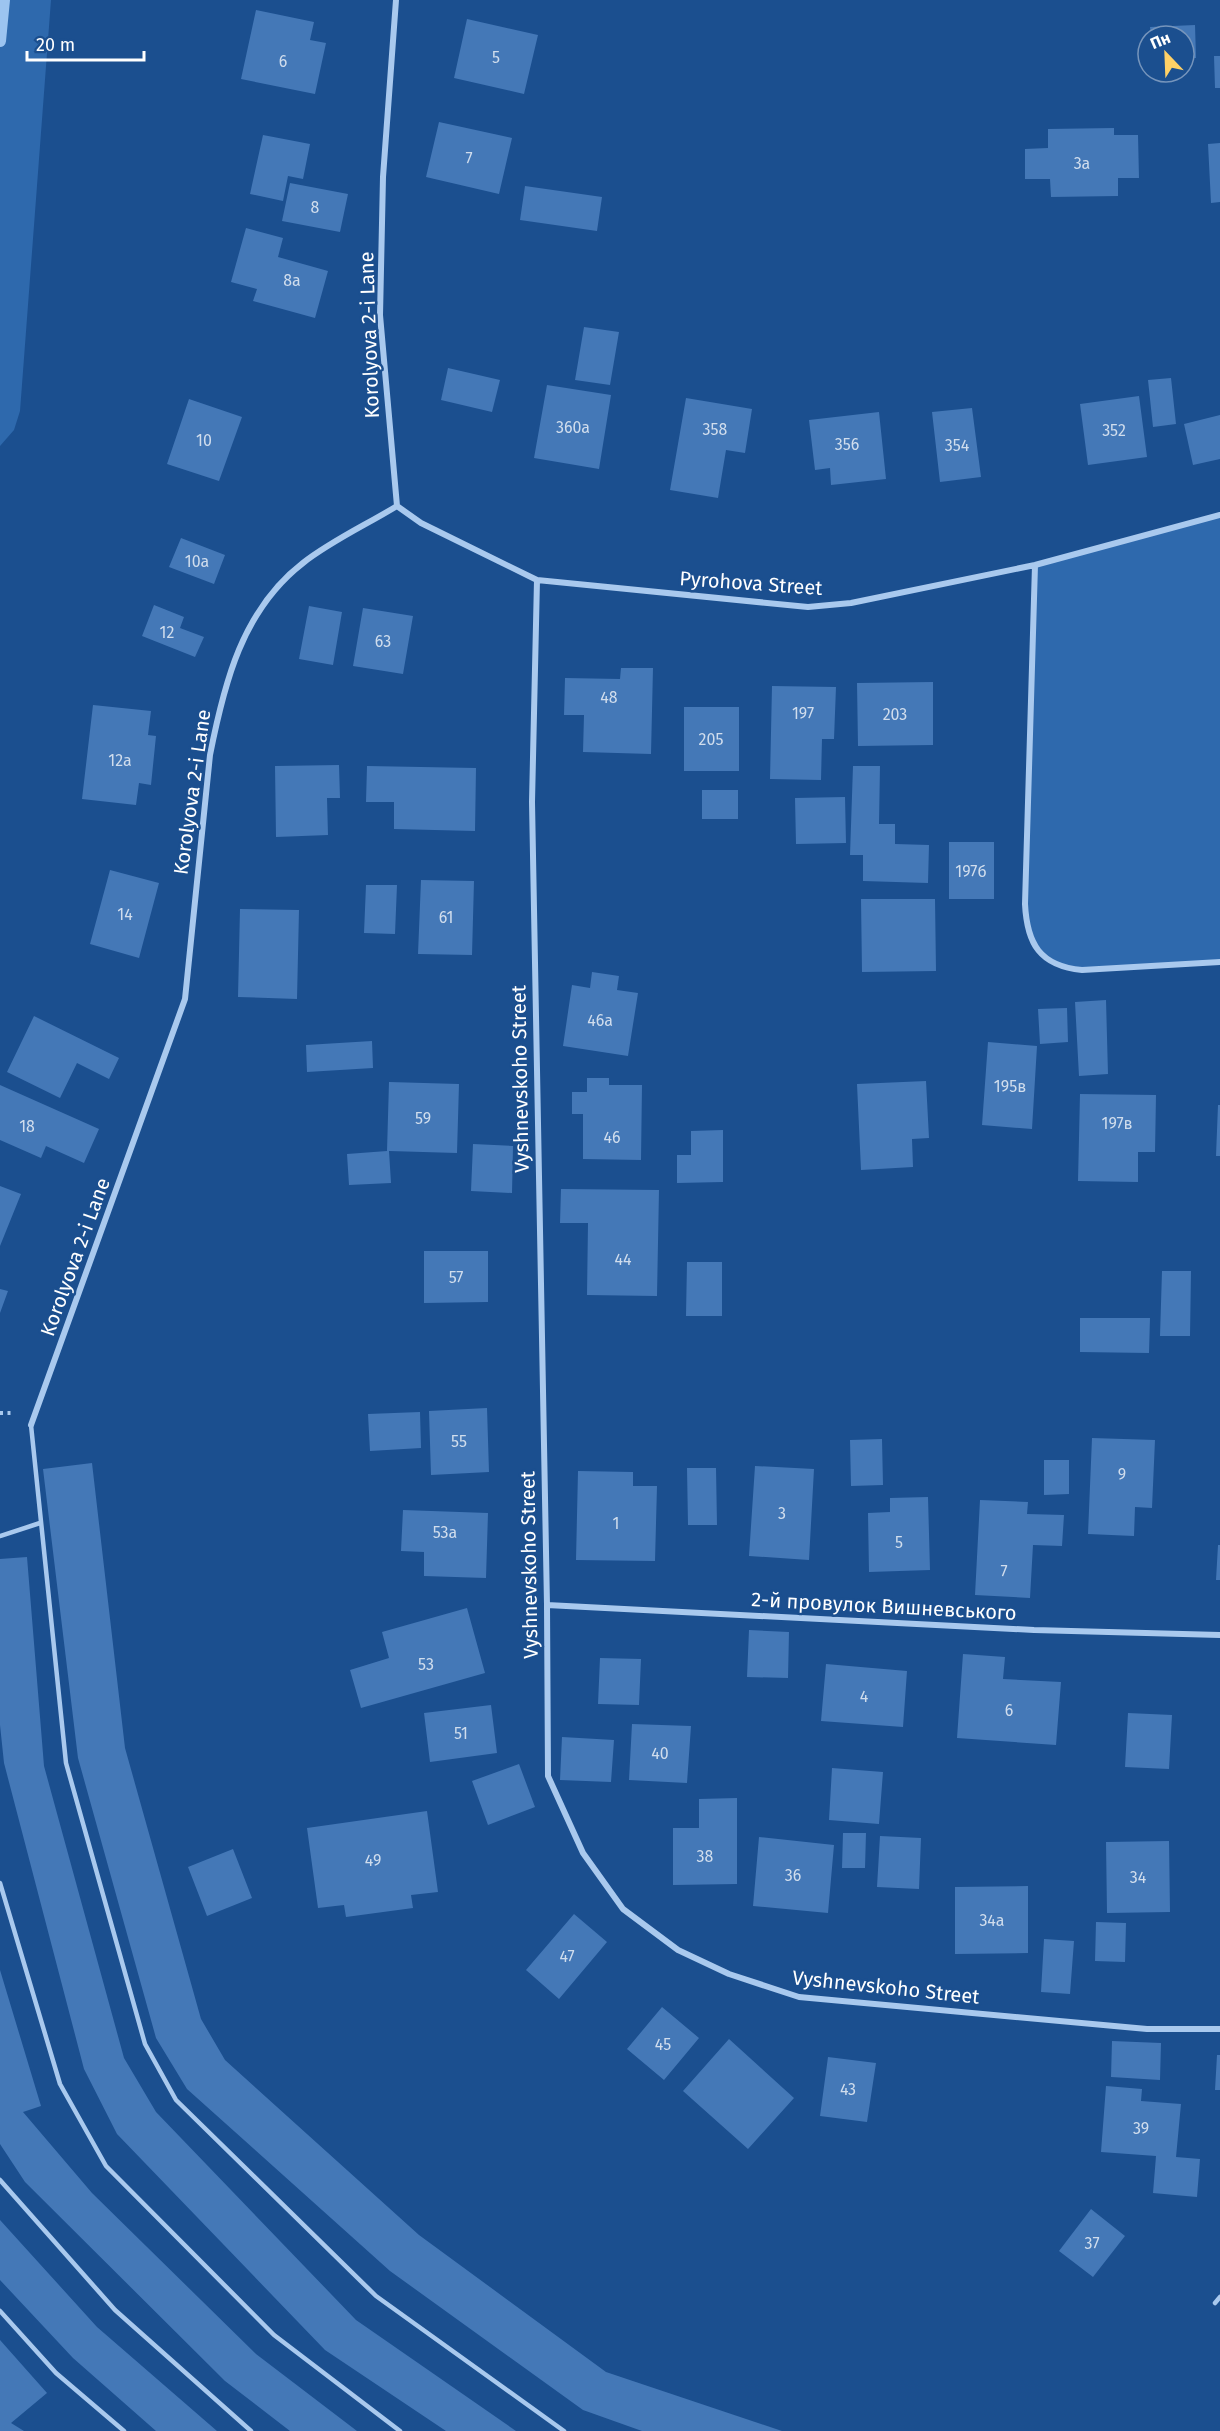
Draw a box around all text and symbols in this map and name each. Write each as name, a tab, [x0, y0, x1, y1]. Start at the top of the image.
scale bar	[27, 24, 144, 62]
north arrow	[1136, 24, 1196, 84]
text: Пн	[1147, 28, 1173, 53]
text: 20 m	[36, 34, 75, 56]
house number: 5	[492, 48, 500, 67]
house number: 6	[279, 52, 287, 71]
house number: 7	[465, 149, 473, 168]
house number: 3а	[1074, 154, 1090, 173]
house number: 8	[311, 198, 320, 217]
street label: Korolyova 2-i Lane	[354, 251, 384, 419]
house number: 8а	[283, 271, 301, 290]
house number: 360а	[556, 418, 590, 437]
house number: 358	[703, 420, 728, 439]
house number: 352	[1102, 421, 1126, 440]
house number: 10	[196, 431, 212, 450]
house number: 356	[835, 435, 859, 454]
house number: 354	[945, 436, 970, 455]
house number: 10а	[185, 552, 209, 571]
street label: Pyrohova Street	[679, 566, 824, 600]
house number: 12	[160, 623, 174, 642]
house number: 63	[375, 632, 391, 651]
house number: 48	[600, 688, 618, 707]
house number: 197	[792, 704, 814, 723]
house number: 203	[883, 705, 907, 724]
street label: Korolyova 2-i Lane	[169, 708, 215, 876]
house number: 205	[699, 730, 723, 749]
house number: 12а	[108, 751, 132, 770]
house number: 197б	[955, 862, 987, 881]
house number: 14	[117, 905, 133, 924]
house number: 61	[439, 908, 453, 927]
street label: Vyshnevskoho Street	[506, 984, 534, 1173]
house number: 46а	[587, 1011, 613, 1030]
house number: 195в	[994, 1077, 1026, 1096]
house number: 59	[415, 1109, 431, 1128]
house number: 197в	[1101, 1114, 1133, 1133]
house number: 18	[19, 1117, 35, 1136]
house number: 46	[603, 1128, 621, 1147]
street label: Korolyova 2-i Lane	[35, 1174, 115, 1340]
house number: 44	[614, 1250, 632, 1269]
house number: 57	[449, 1268, 463, 1287]
house number: 55	[451, 1432, 467, 1451]
house number: 9	[1118, 1465, 1126, 1484]
street label: Vyshnevskoho Street	[515, 1470, 543, 1659]
house number: 3	[778, 1504, 786, 1523]
house number: 1	[613, 1514, 619, 1533]
house number: 53а	[433, 1523, 457, 1542]
house number: 5	[895, 1533, 903, 1552]
house number: 7	[1000, 1562, 1008, 1581]
street label: 2-й провулок Вишневського	[751, 1587, 1017, 1625]
house number: 53	[418, 1655, 434, 1674]
house number: 4	[860, 1687, 869, 1706]
house number: 6	[1005, 1701, 1013, 1720]
house number: 51	[454, 1724, 468, 1743]
house number: 40	[651, 1744, 669, 1763]
house number: 38	[697, 1847, 714, 1866]
house number: 49	[365, 1851, 381, 1870]
house number: 36	[785, 1866, 801, 1885]
house number: 34	[1130, 1868, 1147, 1887]
house number: 34а	[979, 1911, 1005, 1930]
house number: 47	[559, 1947, 575, 1966]
street label: Vyshnevskoho Street	[791, 1965, 981, 2009]
house number: 45	[655, 2035, 671, 2054]
house number: 43	[840, 2080, 856, 2099]
house number: 39	[1133, 2119, 1149, 2138]
house number: 37	[1084, 2234, 1100, 2253]

